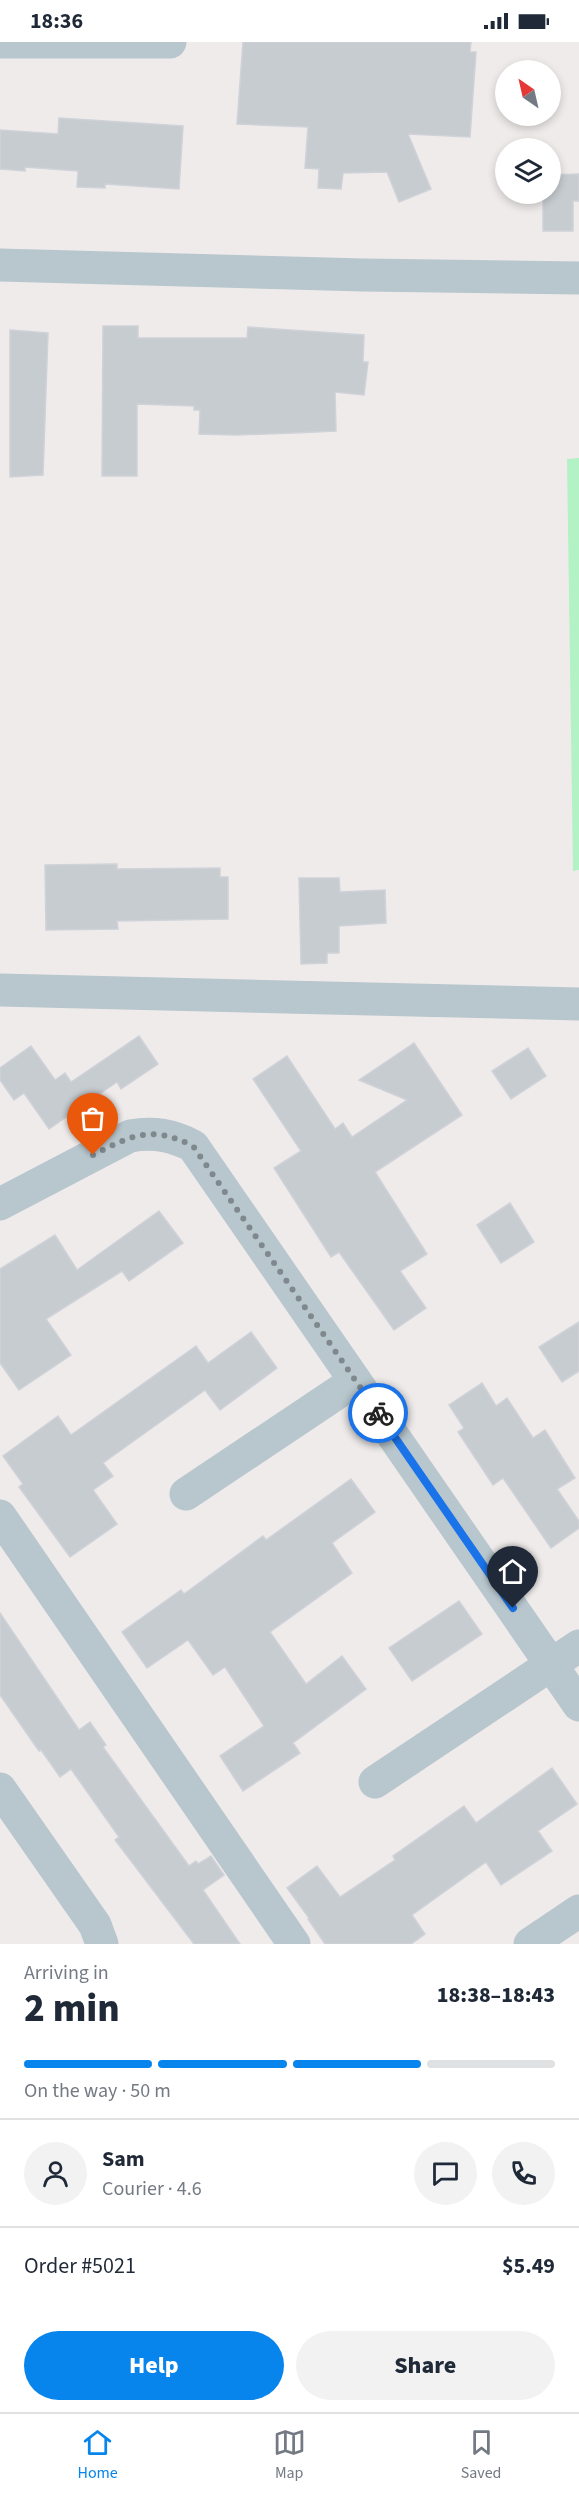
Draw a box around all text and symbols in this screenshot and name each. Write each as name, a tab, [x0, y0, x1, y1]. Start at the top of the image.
text: 18:36	[30, 5, 83, 37]
north arrow	[495, 60, 561, 126]
map controls	[495, 60, 561, 204]
button: layers	[495, 138, 561, 204]
pin	[67, 1093, 118, 1155]
icon: bag	[76, 1102, 109, 1135]
courier	[348, 1383, 408, 1443]
icon: bike	[362, 1397, 395, 1430]
pin	[487, 1546, 538, 1608]
icon: home	[496, 1555, 529, 1588]
text: Arriving in	[24, 1959, 109, 1987]
text: 18:38–18:43	[437, 1979, 555, 2011]
text: 2 min	[24, 1981, 120, 2037]
text: On the way · 50 m	[24, 2077, 171, 2105]
button: person	[24, 2142, 87, 2205]
button: chat	[414, 2142, 477, 2205]
button: phone	[492, 2142, 555, 2205]
text: Sam	[102, 2143, 145, 2175]
text: Courier · 4.6	[102, 2175, 202, 2203]
text: Order #5021	[24, 2250, 136, 2282]
text: $5.49	[502, 2250, 555, 2282]
button: Help	[24, 2331, 284, 2400]
button: Share	[296, 2331, 555, 2400]
tab: Home	[77, 2426, 118, 2484]
tab: Map	[273, 2426, 306, 2484]
tab: Saved	[461, 2426, 502, 2484]

